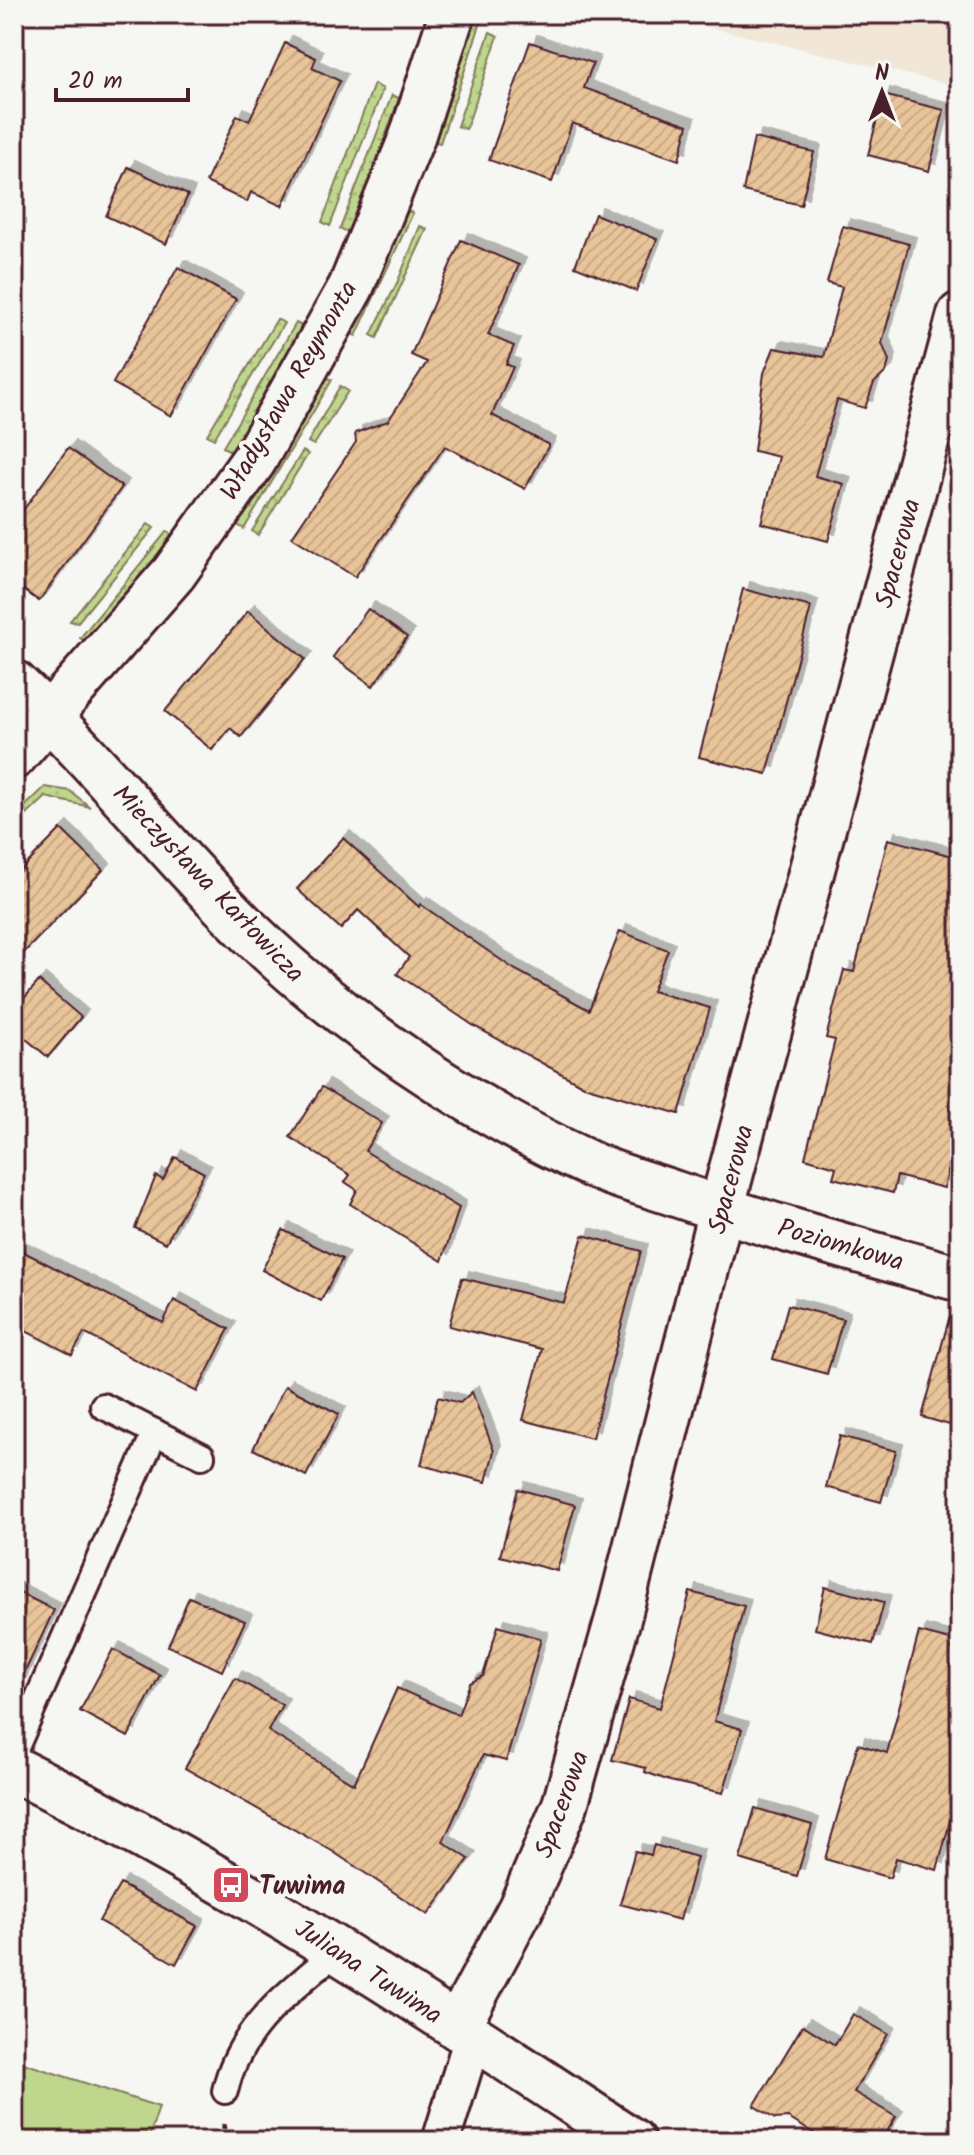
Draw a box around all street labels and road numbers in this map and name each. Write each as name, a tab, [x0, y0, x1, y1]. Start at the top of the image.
street label: Władysława Reymonta	[210, 273, 370, 509]
street label: Spacerowa	[864, 494, 934, 613]
street label: Mieczysława Karłowicza	[101, 775, 314, 993]
street label: Spacerowa	[697, 1120, 767, 1239]
street label: Poziomkowa	[772, 1208, 909, 1284]
street label: Spacerowa	[524, 1745, 602, 1864]
street label: Juliana Tuwima	[286, 1909, 450, 2036]

